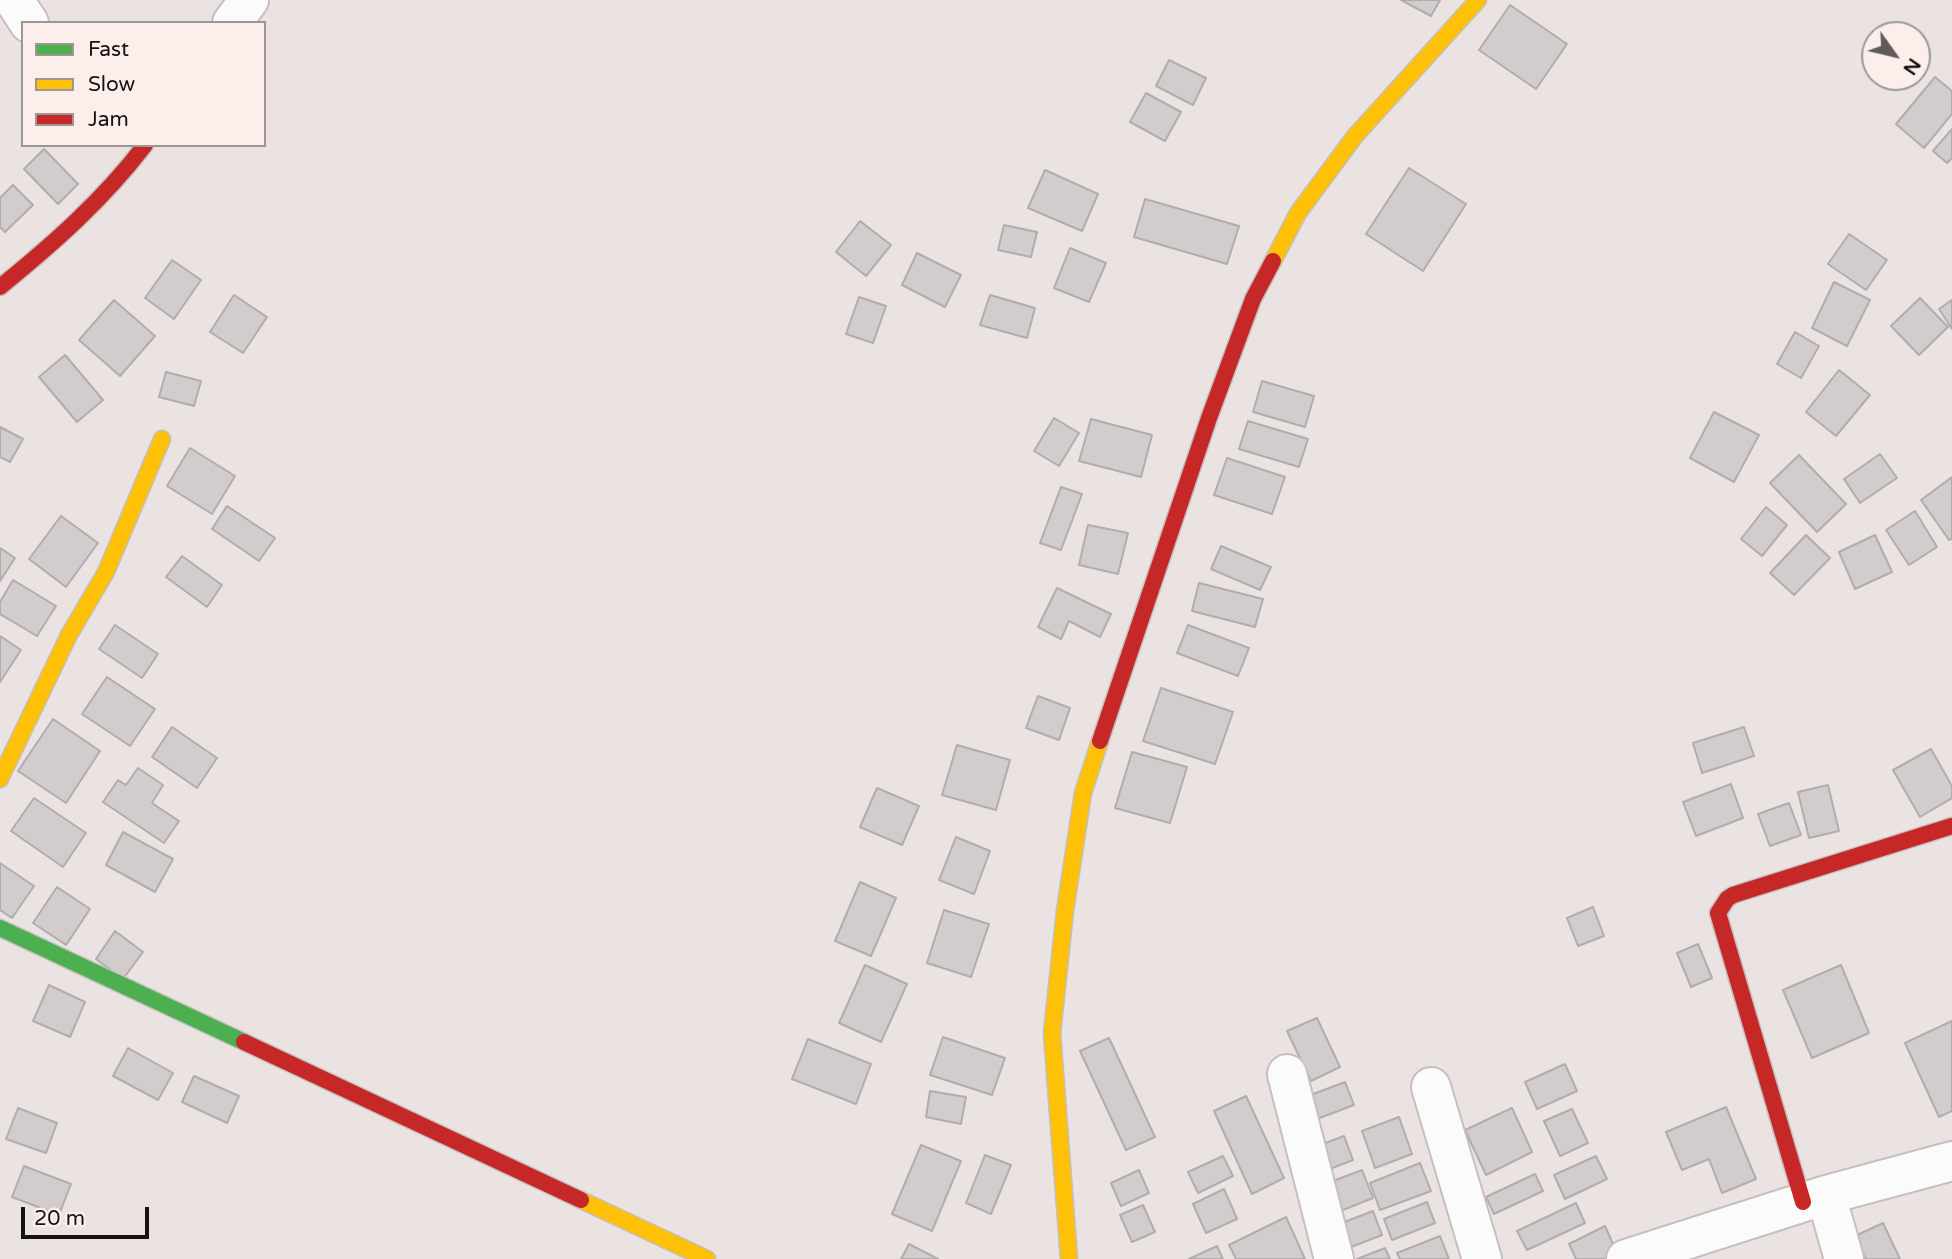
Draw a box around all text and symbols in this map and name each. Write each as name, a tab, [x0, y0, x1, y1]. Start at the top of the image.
legend	[21, 21, 266, 147]
north arrow	[1861, 21, 1931, 91]
text: Fast	[88, 37, 129, 62]
text: N	[1898, 54, 1925, 79]
text: Slow	[88, 72, 135, 97]
text: Jam	[88, 107, 129, 132]
scale bar	[24, 1192, 152, 1236]
text: 20 m	[34, 1206, 85, 1231]

